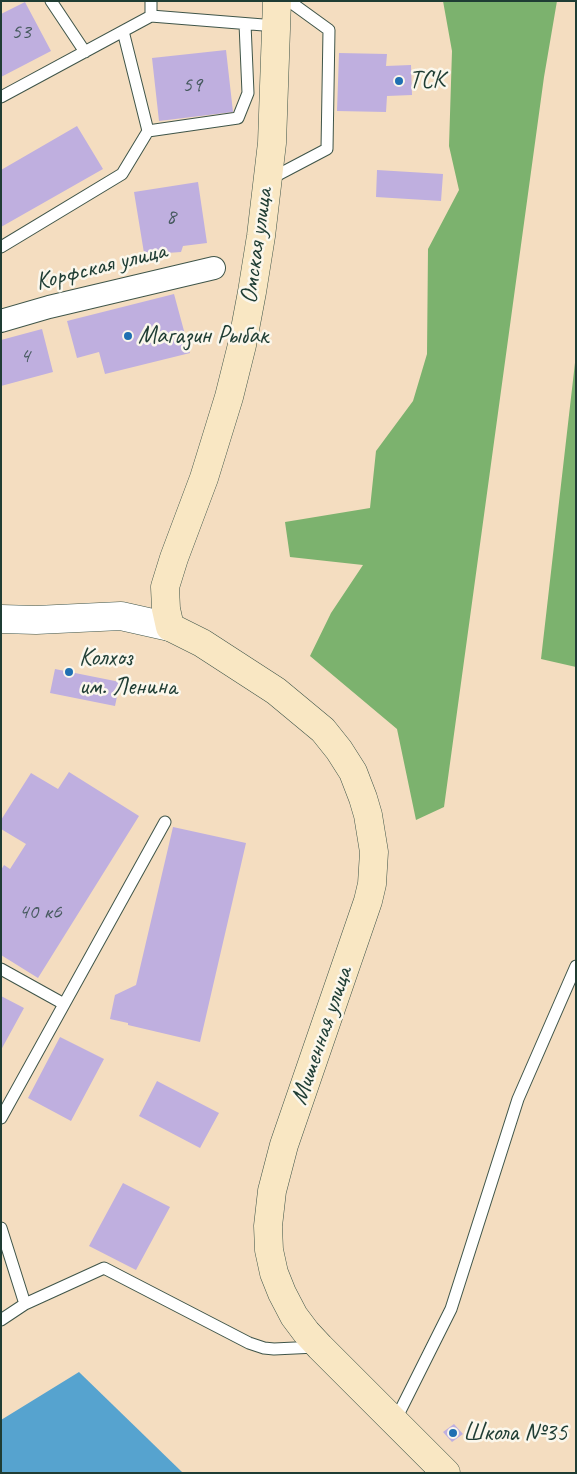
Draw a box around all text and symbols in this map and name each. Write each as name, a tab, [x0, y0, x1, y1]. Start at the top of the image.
house number: 53	[11, 19, 31, 45]
place label: TCK	[409, 66, 445, 96]
house number: 59	[182, 72, 202, 98]
marker: TCK	[393, 75, 405, 87]
street label: Омская улица	[234, 186, 280, 306]
house number: 8	[166, 204, 176, 230]
street label: Корфская улица	[33, 236, 169, 298]
place label: Магазин Рыбак	[138, 321, 268, 351]
marker: Магазин Рыбак	[122, 330, 134, 342]
house number: 4	[20, 343, 30, 369]
place label: Колхоз им. Ленина	[79, 643, 177, 702]
marker: Колхоз им. Ленина	[63, 666, 75, 678]
house number: 40 к6	[18, 899, 62, 925]
street label: Мишенная улица	[284, 963, 360, 1109]
place label: Школа №35	[463, 1418, 567, 1448]
marker: Школа №35	[447, 1427, 459, 1439]

